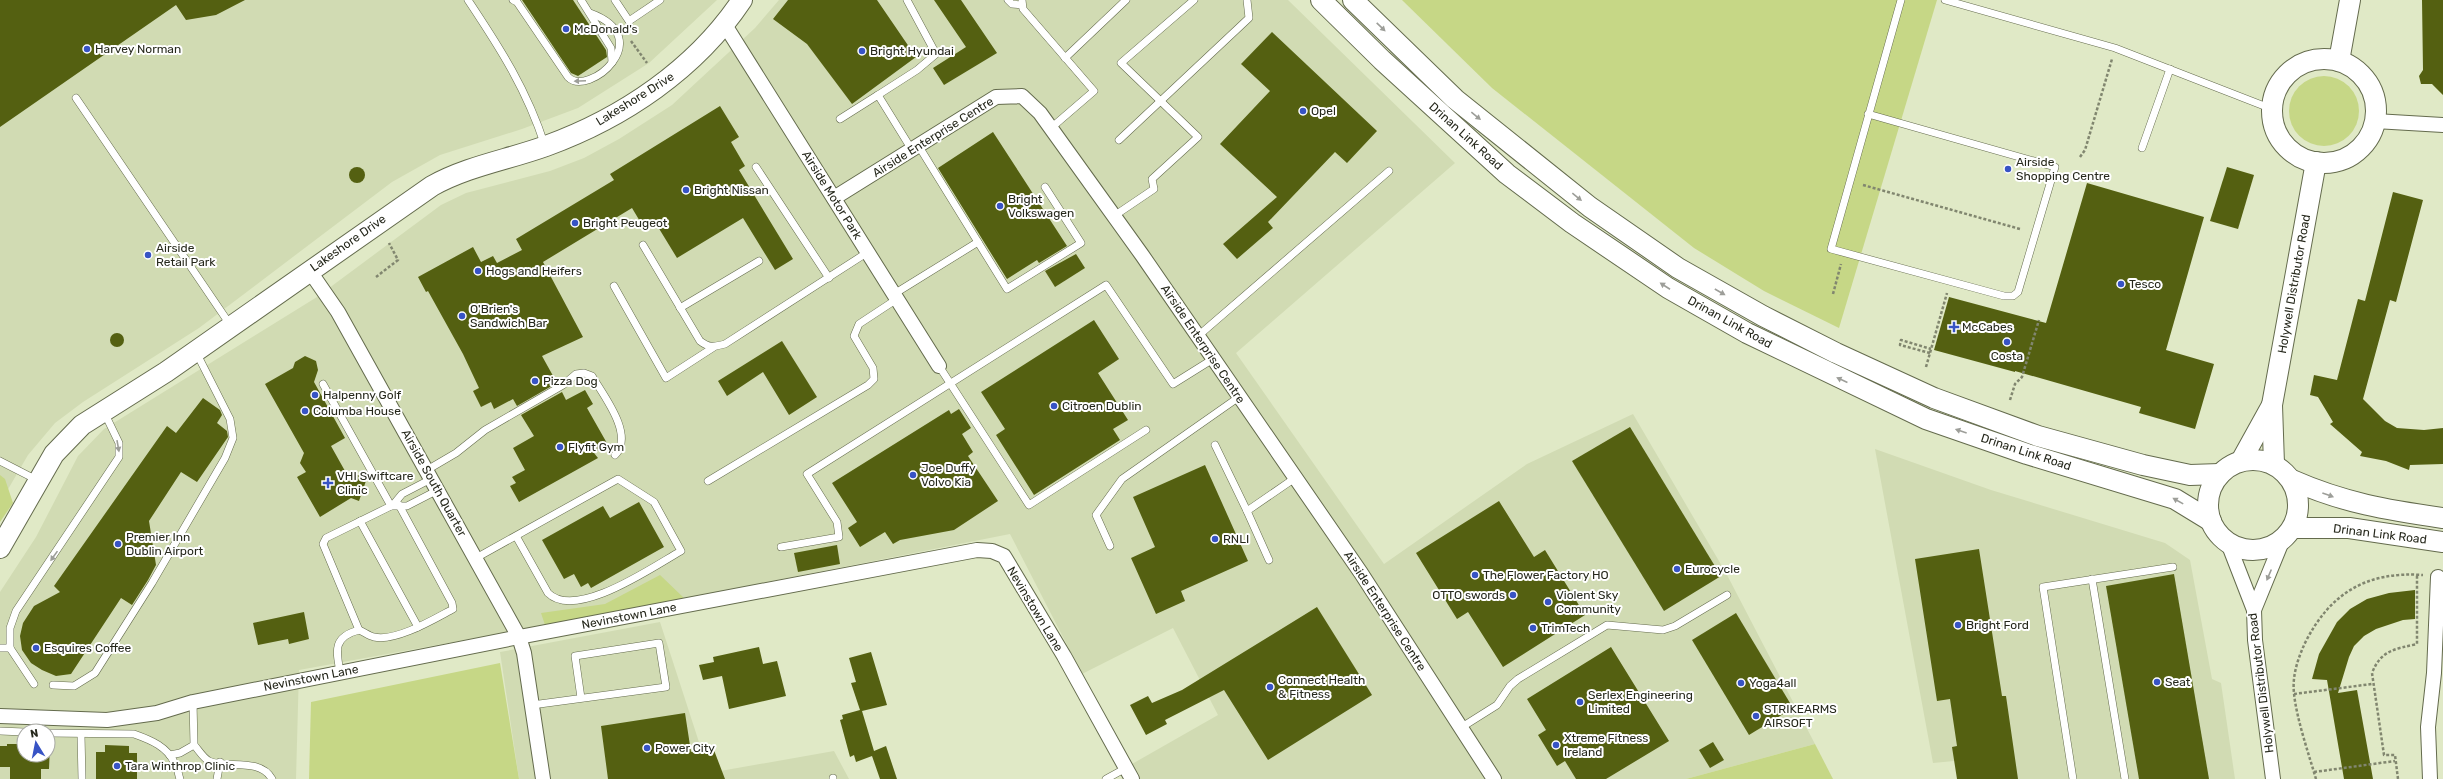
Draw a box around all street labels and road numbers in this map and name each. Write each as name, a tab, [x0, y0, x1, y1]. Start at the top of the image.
street label: Lakeshore Drive	[593, 69, 677, 129]
street label: Airside Enterprise Centre	[870, 94, 996, 180]
street label: Drinan Link Road	[1426, 99, 1506, 173]
street label: Airside Motor Park	[799, 148, 865, 242]
street label: Lakeshore Drive	[307, 211, 389, 274]
street label: Holywell Distributor Road	[2275, 213, 2313, 355]
street label: Airside Enterprise Centre	[1158, 282, 1248, 406]
street label: Drinan Link Road	[1685, 293, 1775, 351]
street label: Airside South Quarter	[399, 427, 470, 539]
street label: Drinan Link Road	[1979, 431, 2073, 473]
street label: Drinan Link Road	[2332, 521, 2428, 547]
street label: Airside Enterprise Centre	[1341, 549, 1429, 674]
street label: Nevinstown Lane	[1004, 564, 1066, 654]
street label: Nevinstown Lane	[580, 600, 678, 632]
street label: Holywell Distributor Road	[2245, 612, 2277, 754]
street label: Nevinstown Lane	[262, 662, 360, 694]

